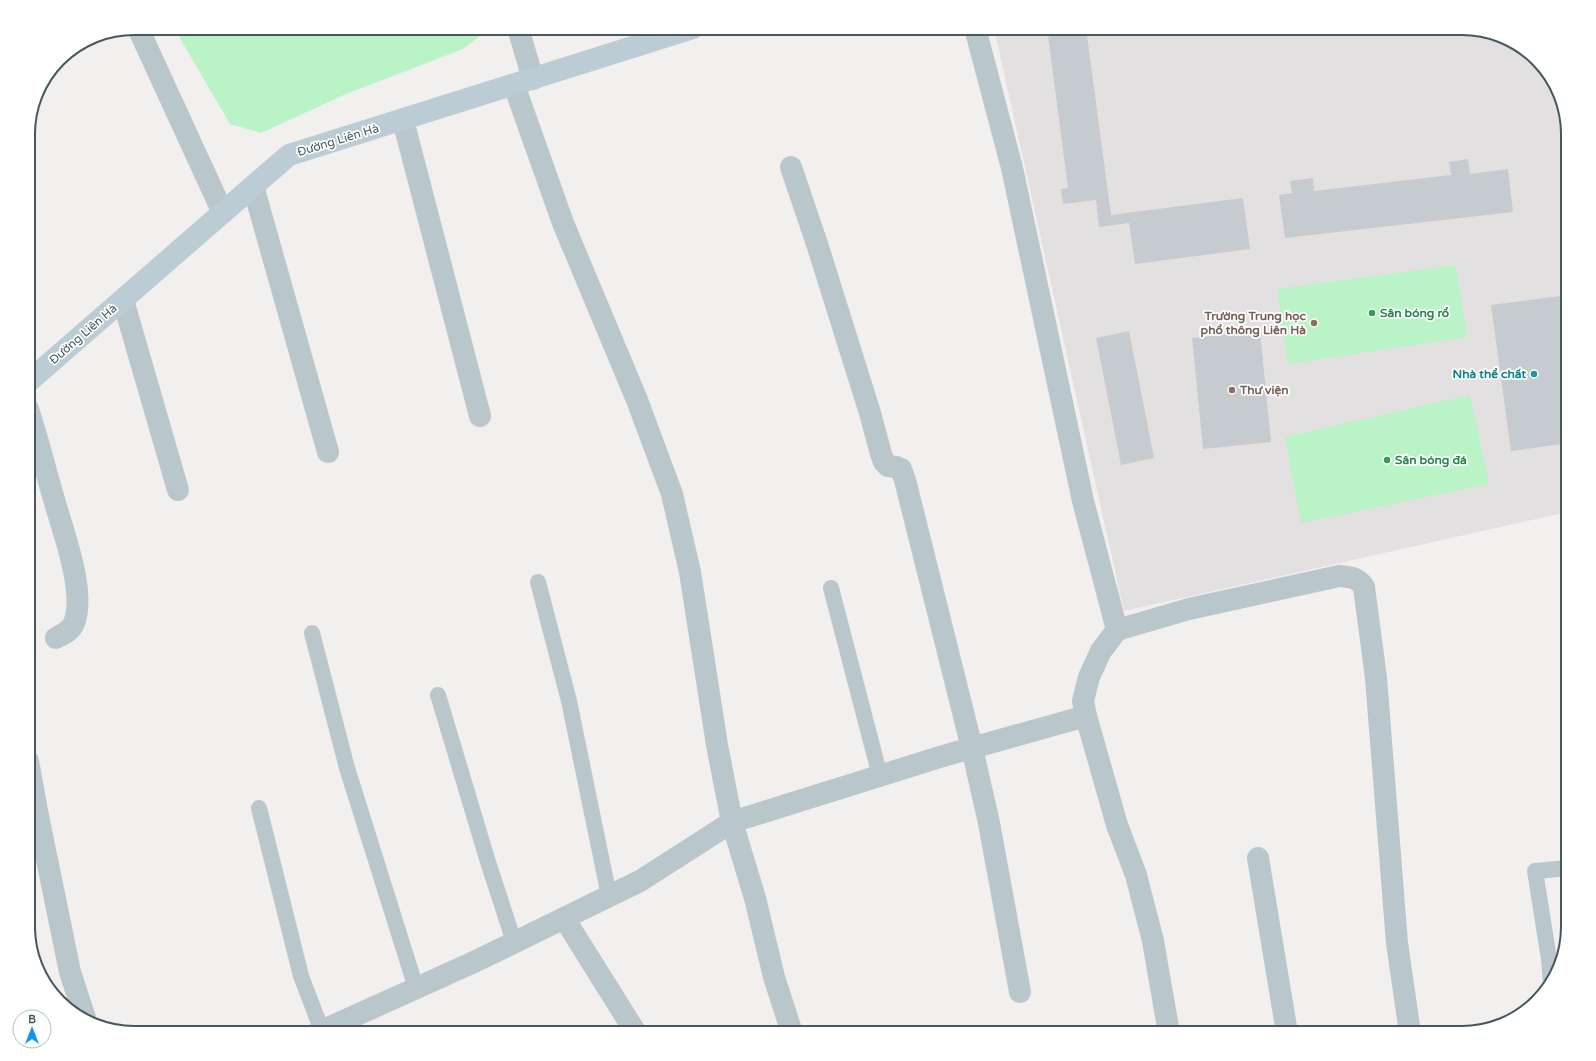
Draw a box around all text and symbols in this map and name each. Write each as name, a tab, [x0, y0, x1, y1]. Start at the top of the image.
street label: Đường Liên Hà	[295, 121, 381, 159]
street label: Đường Liên Hà	[46, 301, 120, 367]
place label: Sân bóng rổ	[1380, 306, 1449, 321]
marker: Sân bóng rổ	[1367, 308, 1377, 318]
place label: Trường Trung học phổ thông Liên Hà	[1201, 309, 1307, 338]
marker: Trường Trung học phổ thông Liên Hà	[1309, 318, 1319, 328]
place label: Nhà thể chất	[1453, 367, 1526, 381]
marker: Nhà thể chất	[1529, 369, 1539, 379]
place label: Thư viện	[1239, 383, 1289, 397]
marker: Thư viện	[1227, 385, 1237, 395]
place label: Sân bóng đá	[1395, 453, 1467, 468]
marker: Sân bóng đá	[1382, 455, 1392, 465]
north arrow	[12, 1009, 52, 1049]
text: B	[28, 1013, 36, 1026]

